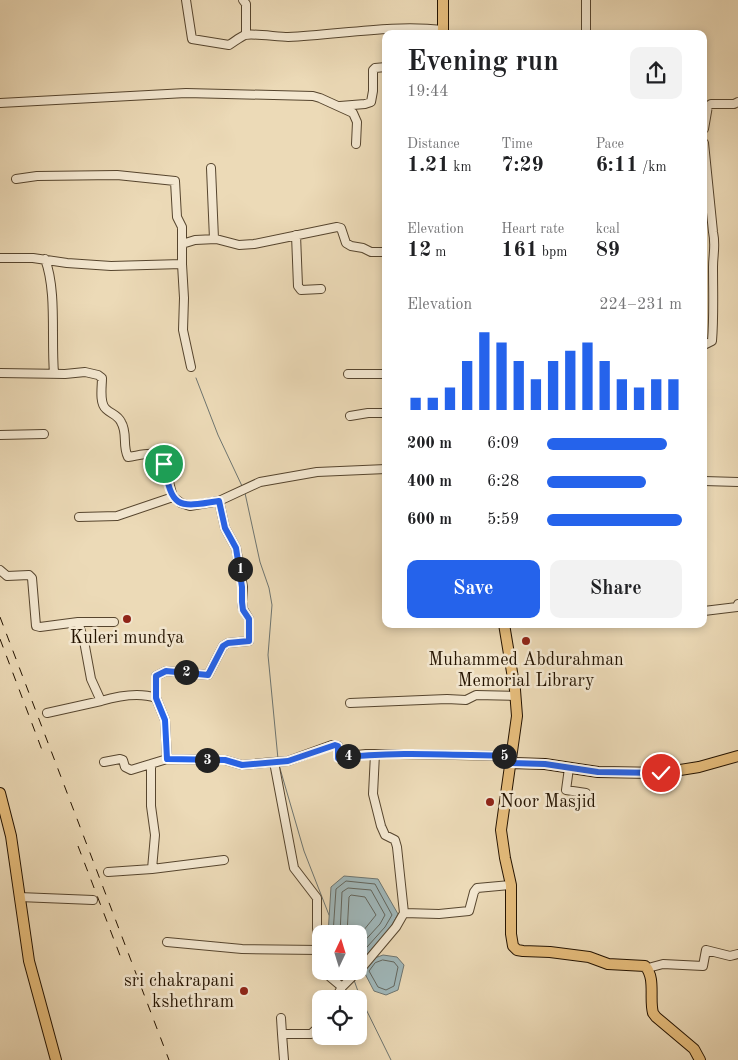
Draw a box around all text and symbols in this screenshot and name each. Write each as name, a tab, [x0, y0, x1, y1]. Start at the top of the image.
button: share	[630, 47, 682, 99]
text: Evening run	[407, 49, 559, 77]
text: 19:44	[407, 84, 449, 100]
text: Distance	[407, 137, 460, 151]
text: Time	[501, 137, 533, 151]
text: Pace	[596, 137, 624, 151]
text: 1.21	[407, 155, 449, 176]
text: 7:29	[501, 155, 544, 176]
text: 6:11	[596, 155, 638, 176]
text: km	[449, 160, 472, 174]
text: /km	[638, 160, 667, 174]
text: Elevation	[407, 222, 464, 236]
text: Heart rate	[501, 222, 564, 236]
text: kcal	[596, 222, 620, 236]
text: 12	[407, 240, 431, 261]
text: 161	[501, 240, 538, 261]
text: 89	[596, 240, 620, 261]
text: m	[431, 245, 446, 259]
text: bpm	[538, 245, 567, 259]
text: Elevation	[407, 297, 472, 313]
text: 224–231 m	[599, 297, 682, 313]
text: 200 m	[407, 436, 452, 452]
text: 6:09	[487, 436, 519, 452]
pin	[143, 443, 185, 485]
icon: arrive	[150, 450, 178, 478]
text: 400 m	[407, 474, 452, 490]
text: 6:28	[487, 474, 519, 490]
text: 600 m	[407, 512, 452, 528]
text: 5:59	[487, 512, 519, 528]
pin: 1	[228, 556, 252, 582]
button: Save	[407, 560, 540, 618]
button: Share	[550, 560, 682, 618]
text: 1	[236, 562, 245, 576]
marker: Kuleri mundya	[121, 613, 133, 625]
place label: Kuleri mundya	[70, 629, 184, 647]
marker: Muhammed Abdurahman Memorial Library	[520, 635, 532, 647]
place label: Muhammed Abdurahman Memorial Library	[428, 651, 624, 690]
pin: 2	[174, 660, 198, 684]
text: 2	[182, 665, 191, 679]
pin: 4	[336, 744, 360, 768]
pin: 5	[492, 744, 516, 768]
pin: 3	[194, 748, 220, 772]
text: 4	[344, 749, 353, 763]
text: 5	[500, 749, 509, 763]
pin	[640, 752, 682, 794]
text: 3	[203, 753, 212, 767]
icon: check	[647, 759, 675, 787]
place label: Noor Masjid	[500, 793, 596, 811]
marker: Noor Masjid	[484, 796, 496, 808]
north arrow	[312, 925, 368, 980]
map controls	[312, 925, 367, 1045]
place label: sri chakrapani kshethram	[124, 972, 234, 1011]
marker: sri chakrapani kshethram	[238, 985, 250, 997]
button: locate	[312, 990, 367, 1045]

